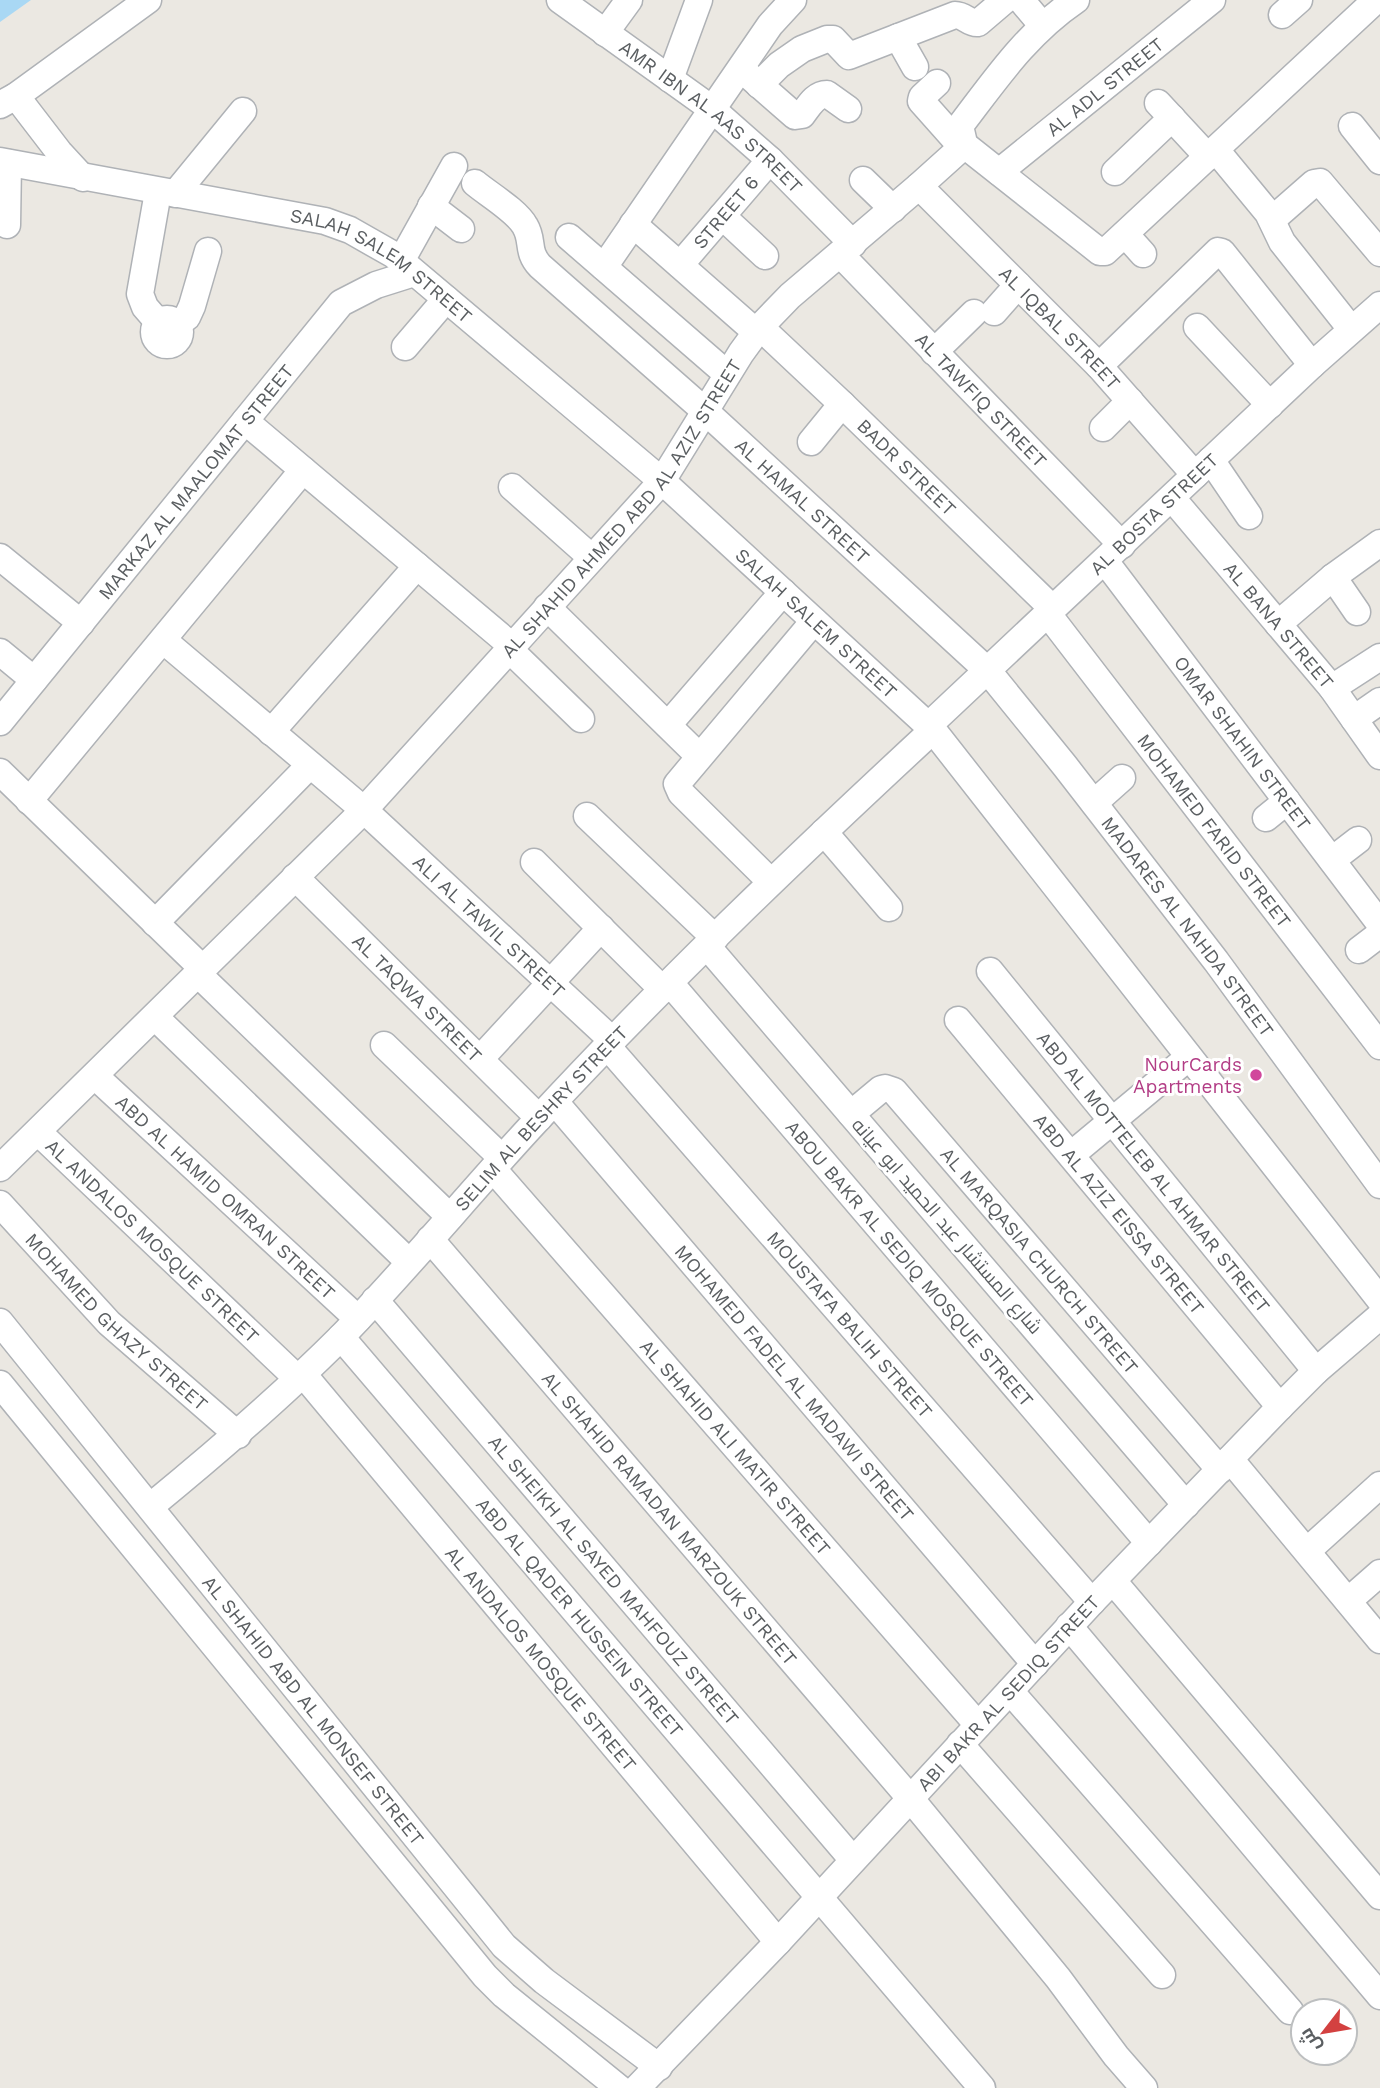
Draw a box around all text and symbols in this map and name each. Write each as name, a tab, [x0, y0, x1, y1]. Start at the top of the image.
street label: AL ADL STREET	[1041, 32, 1168, 141]
street label: AMR IBN AL AAS STREET	[615, 35, 807, 198]
street label: STREET 6	[688, 171, 763, 253]
street label: SALAH SALEM STREET	[288, 203, 477, 328]
street label: AL IQBAL STREET	[995, 262, 1126, 394]
street label: AL TAWFIQ STREET	[911, 328, 1052, 472]
street label: AL SHAHID AHMED ABD AL AZIZ STREET	[496, 355, 746, 662]
street label: MARKAZ AL MAALOMAT STREET	[93, 359, 298, 604]
street label: BADR STREET	[853, 414, 961, 520]
street label: AL HAMAL STREET	[731, 433, 874, 568]
street label: AL BOSTA STREET	[1085, 448, 1223, 579]
street label: SALAH SALEM STREET	[731, 543, 902, 703]
street label: AL BANA STREET	[1219, 557, 1339, 693]
street label: OMAR SHAHIN STREET	[1169, 651, 1316, 834]
street label: MOHAMED FARID STREET	[1133, 729, 1296, 932]
street label: MADARES AL NAHDA STREET	[1097, 812, 1279, 1041]
street label: ALI AL TAWIL STREET	[408, 850, 570, 1002]
street label: AL TAQWA STREET	[348, 929, 487, 1067]
street label: SELIM AL BESHRY STREET	[450, 1021, 632, 1215]
street label: ABD AL MOTTELEB AL AHMAR STREET	[1032, 1026, 1275, 1317]
place label: NourCards Apartments	[1133, 1053, 1242, 1098]
marker: NourCards Apartments	[1248, 1067, 1264, 1083]
street label: ABD AL HAMID OMRAN STREET	[111, 1090, 340, 1304]
street label: ABD AL AZIZ EISSA STREET	[1029, 1109, 1209, 1319]
street label: شارع المستشار عبد الحميد ابو عيانه	[846, 1113, 1047, 1340]
street label: ABOU BAKR AL SEDIQ MOSQUE STREET	[781, 1116, 1039, 1411]
street label: AL ANDALOS MOSQUE STREET	[41, 1134, 264, 1348]
street label: AL MARQASIA CHURCH STREET	[936, 1142, 1143, 1378]
street label: MOUSTAFA BALIH STREET	[762, 1226, 937, 1422]
street label: MOHAMED GHAZY STREET	[21, 1228, 213, 1415]
street label: MOHAMED FADEL AL MADAWI STREET	[670, 1240, 919, 1526]
street label: AL SHAHID ALI MATIR STREET	[635, 1335, 836, 1560]
street label: AL SHAHID RAMADAN MARZOUK STREET	[537, 1367, 802, 1670]
street label: AL SHEIKH AL SAYED MAHFOUZ STREET	[484, 1430, 744, 1729]
street label: ABD AL QADER HUSSEIN STREET	[471, 1493, 688, 1741]
street label: AL ANDALOS MOSQUE STREET	[441, 1542, 641, 1776]
street label: AL SHAHID ABD AL MONSEF STREET	[198, 1571, 429, 1850]
street label: ABI BAKR AL SEDIQ STREET	[912, 1590, 1104, 1796]
north arrow	[1289, 1997, 1359, 2067]
text: ش	[1294, 2024, 1326, 2057]

